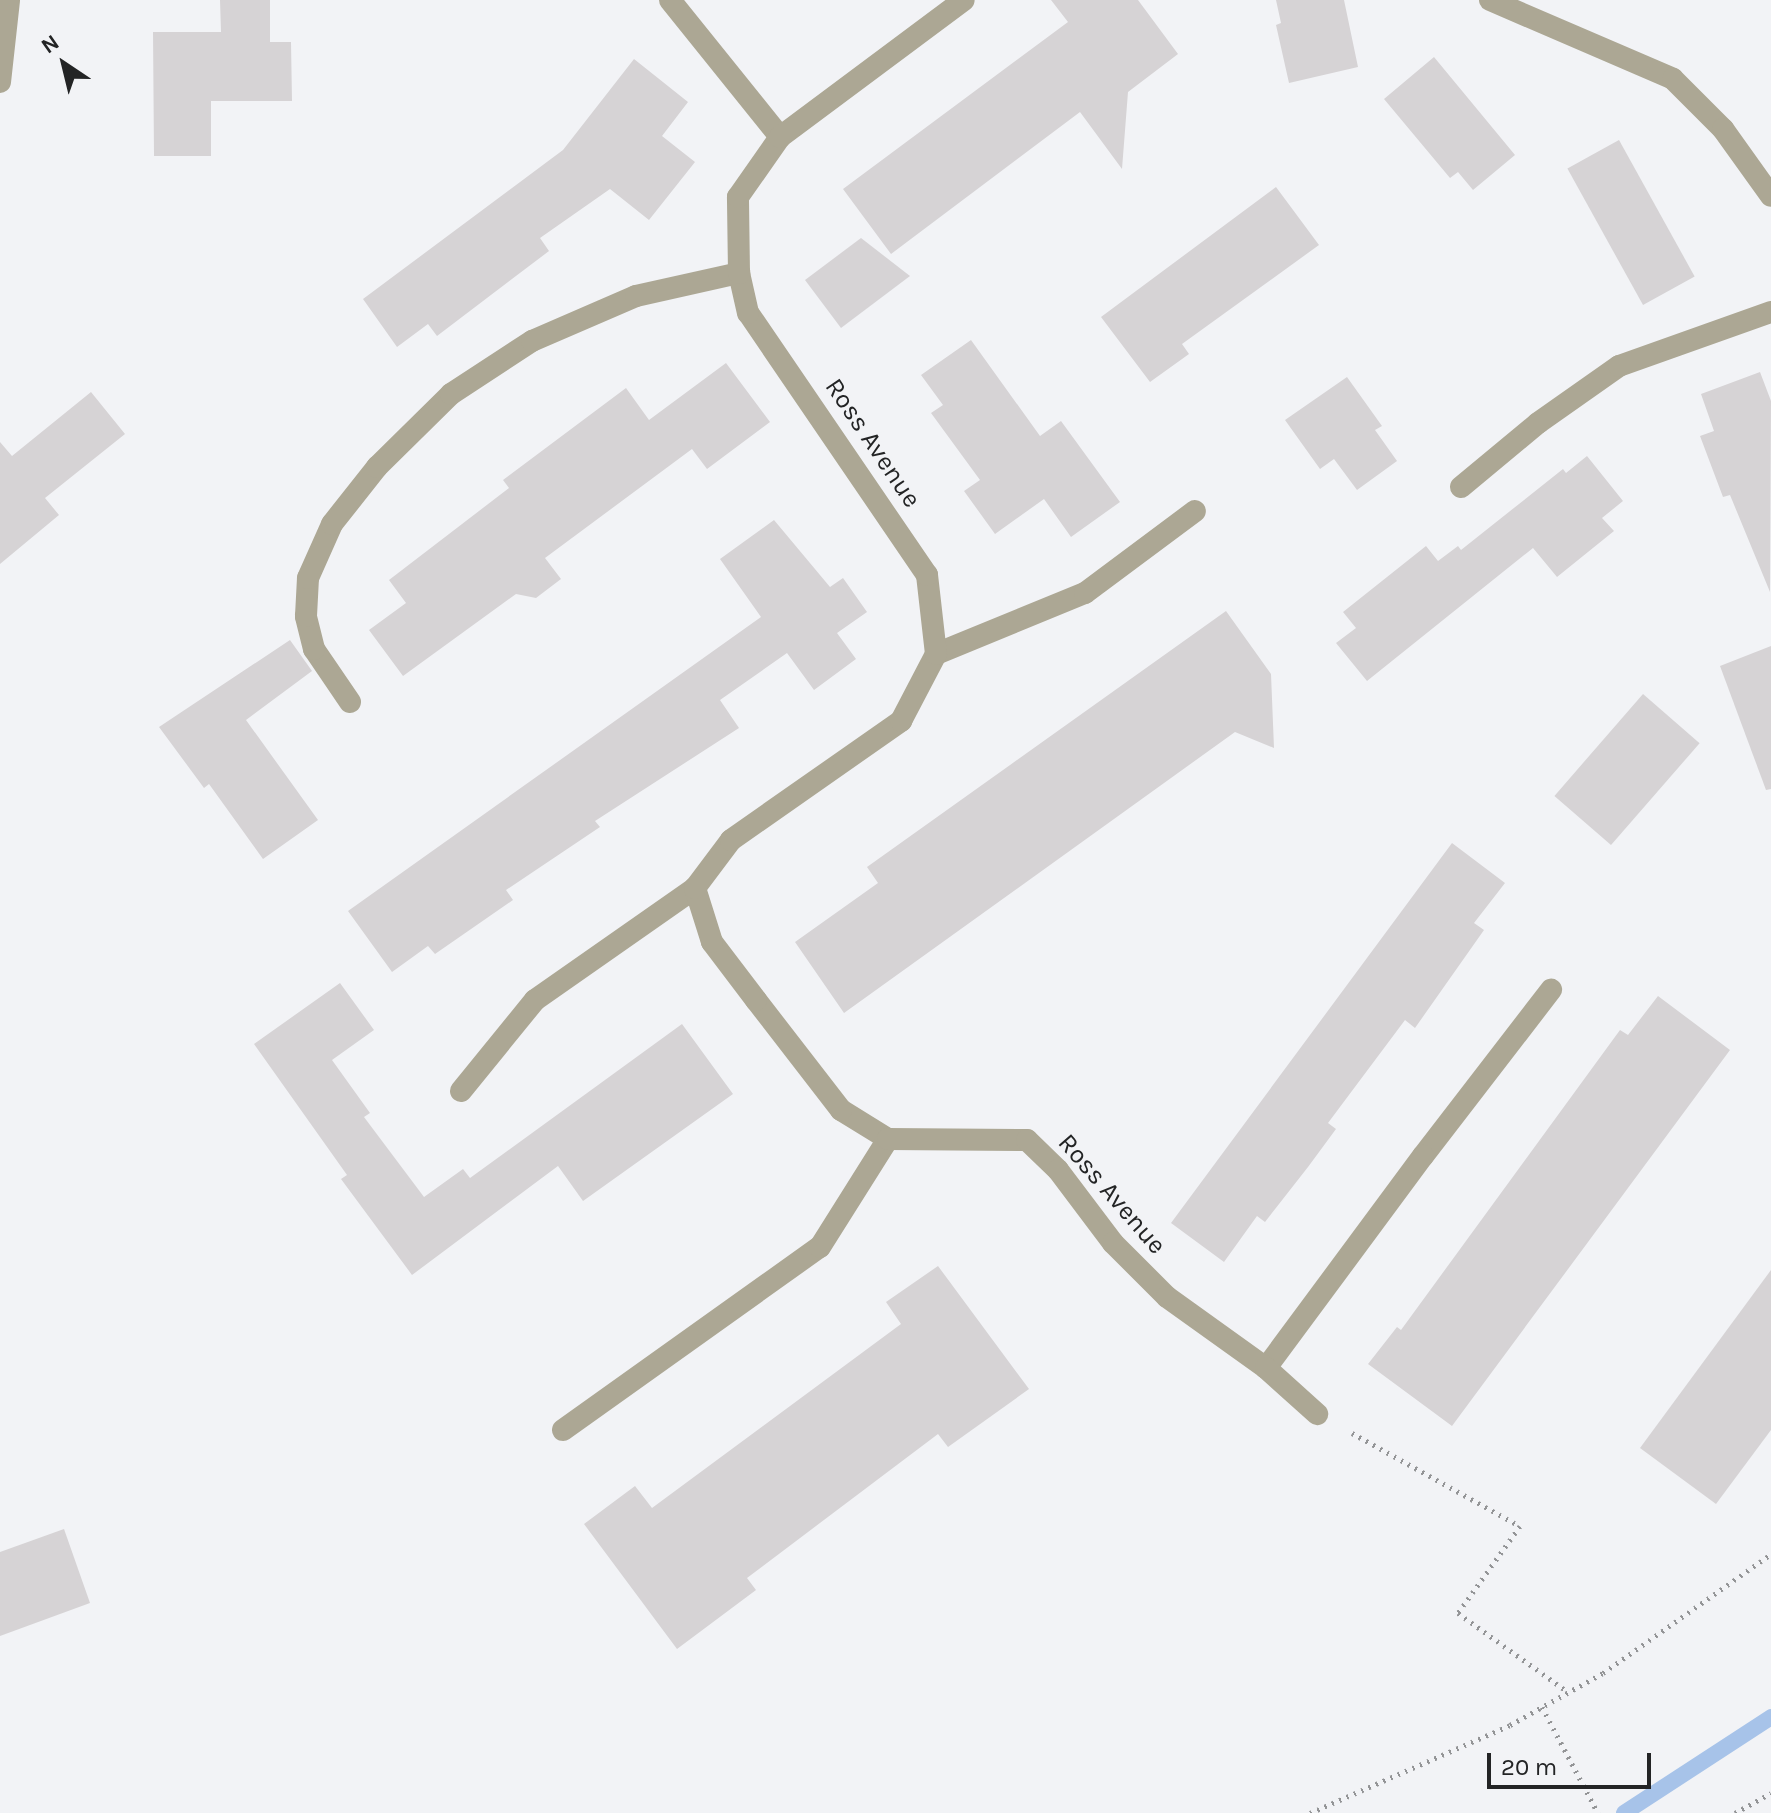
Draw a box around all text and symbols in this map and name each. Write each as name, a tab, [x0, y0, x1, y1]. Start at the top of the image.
north arrow	[24, 24, 104, 104]
text: N	[36, 29, 64, 60]
street label: Ross Avenue	[818, 372, 928, 514]
street label: Ross Avenue	[1051, 1127, 1173, 1261]
scale bar	[1491, 1737, 1655, 1787]
text: 20 m	[1501, 1753, 1557, 1781]

